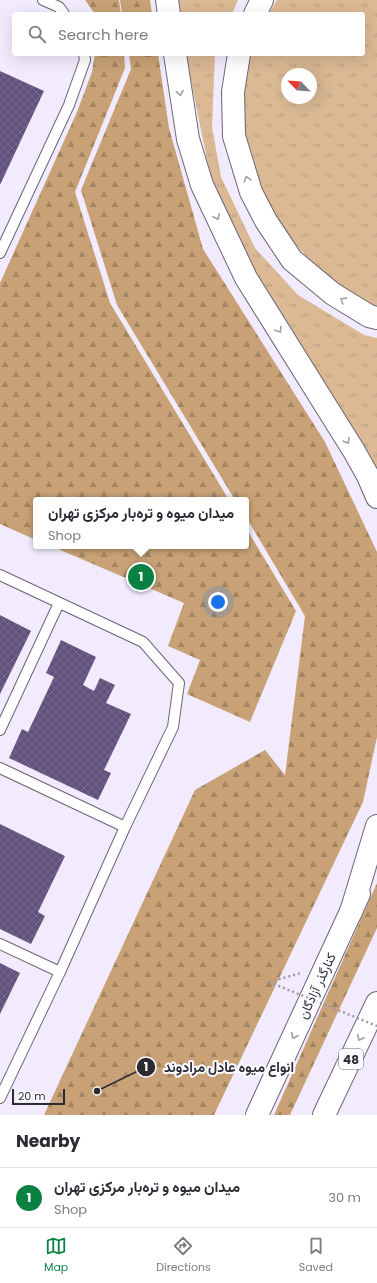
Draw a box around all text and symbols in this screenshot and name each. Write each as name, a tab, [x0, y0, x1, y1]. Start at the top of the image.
search box	[12, 12, 365, 56]
icon: search	[26, 23, 48, 45]
text: Search here	[58, 24, 148, 45]
north arrow	[281, 68, 317, 104]
one-way arrow	[175, 90, 184, 96]
one-way arrow	[243, 176, 252, 183]
one-way arrow	[212, 212, 220, 220]
one-way arrow	[340, 297, 347, 305]
one-way arrow	[274, 326, 282, 333]
one-way arrow	[343, 437, 350, 444]
popup	[33, 497, 249, 549]
text: میدان میوه و تره‌بار مرکزی تهران	[48, 502, 234, 523]
text: Shop	[48, 526, 81, 545]
pin: 1	[128, 562, 154, 592]
your location	[208, 592, 228, 612]
street label: کنارگذر آزادگان	[293, 950, 341, 1022]
one-way arrow	[291, 1031, 299, 1039]
one-way arrow	[357, 1034, 365, 1042]
road number: 48	[339, 1049, 363, 1069]
callout: انواع میوه عادل مرادوند	[136, 1054, 302, 1080]
text: انواع میوه عادل مرادوند	[164, 1057, 294, 1077]
text: 1	[144, 1058, 148, 1075]
scale bar	[12, 1087, 65, 1106]
text: 20 m	[18, 1088, 46, 1104]
text: Nearby	[16, 1129, 80, 1153]
text: میدان میوه و تره‌بار مرکزی تهران	[54, 1176, 240, 1197]
text: 1	[27, 1188, 31, 1207]
text: 30 m	[328, 1188, 361, 1207]
text: Shop	[54, 1200, 87, 1219]
tab: Map	[44, 1235, 68, 1276]
tab: Directions	[156, 1235, 211, 1276]
tab: Saved	[299, 1235, 333, 1276]

